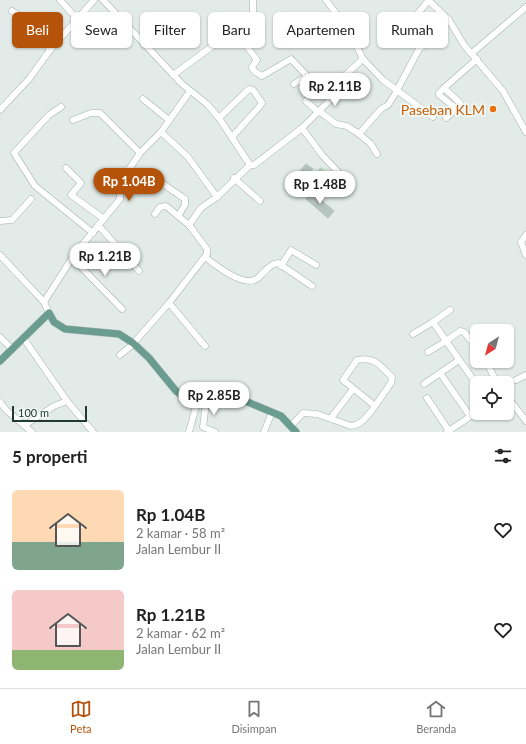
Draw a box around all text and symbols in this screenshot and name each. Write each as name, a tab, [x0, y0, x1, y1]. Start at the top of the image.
chip: Beli	[12, 12, 63, 48]
chip: Sewa	[71, 12, 132, 48]
chip: Filter	[140, 12, 200, 48]
chip: Baru	[208, 12, 265, 48]
chip: Apartemen	[273, 12, 369, 48]
chip: Rumah	[377, 12, 448, 48]
pin: Rp 2.11B	[294, 73, 376, 107]
text: Rp 2.11B	[308, 78, 362, 94]
place label: Paseban KLM	[401, 101, 485, 118]
marker: Paseban KLM	[488, 104, 498, 114]
pin: Rp 1.04B	[88, 168, 170, 202]
pin: Rp 1.48B	[279, 171, 361, 205]
text: Rp 1.04B	[102, 173, 156, 189]
text: Rp 1.48B	[293, 176, 347, 192]
pin: Rp 1.21B	[64, 243, 146, 277]
text: Rp 1.21B	[78, 248, 132, 264]
north arrow	[470, 324, 514, 368]
map controls	[470, 324, 514, 420]
button: locate	[470, 376, 514, 420]
pin: Rp 2.85B	[173, 382, 255, 416]
text: Rp 2.85B	[187, 387, 241, 403]
scale bar	[12, 404, 87, 423]
text: 100 m	[18, 406, 49, 419]
icon: filters	[492, 445, 514, 467]
text: 5 properti	[12, 446, 88, 467]
text: Rp 1.04B	[136, 504, 205, 525]
icon: home	[44, 506, 92, 554]
icon: heart	[492, 519, 514, 541]
text: 2 kamar · 58 m²	[136, 525, 225, 541]
text: Jalan Lembur II	[136, 541, 221, 557]
text: Rp 1.21B	[136, 604, 205, 625]
icon: home	[44, 606, 92, 654]
icon: heart	[492, 619, 514, 641]
text: 2 kamar · 62 m²	[136, 625, 225, 641]
text: Jalan Lembur II	[136, 641, 221, 657]
tab: Peta	[70, 698, 92, 735]
tab: Disimpan	[231, 698, 277, 735]
tab: Beranda	[416, 698, 456, 735]

